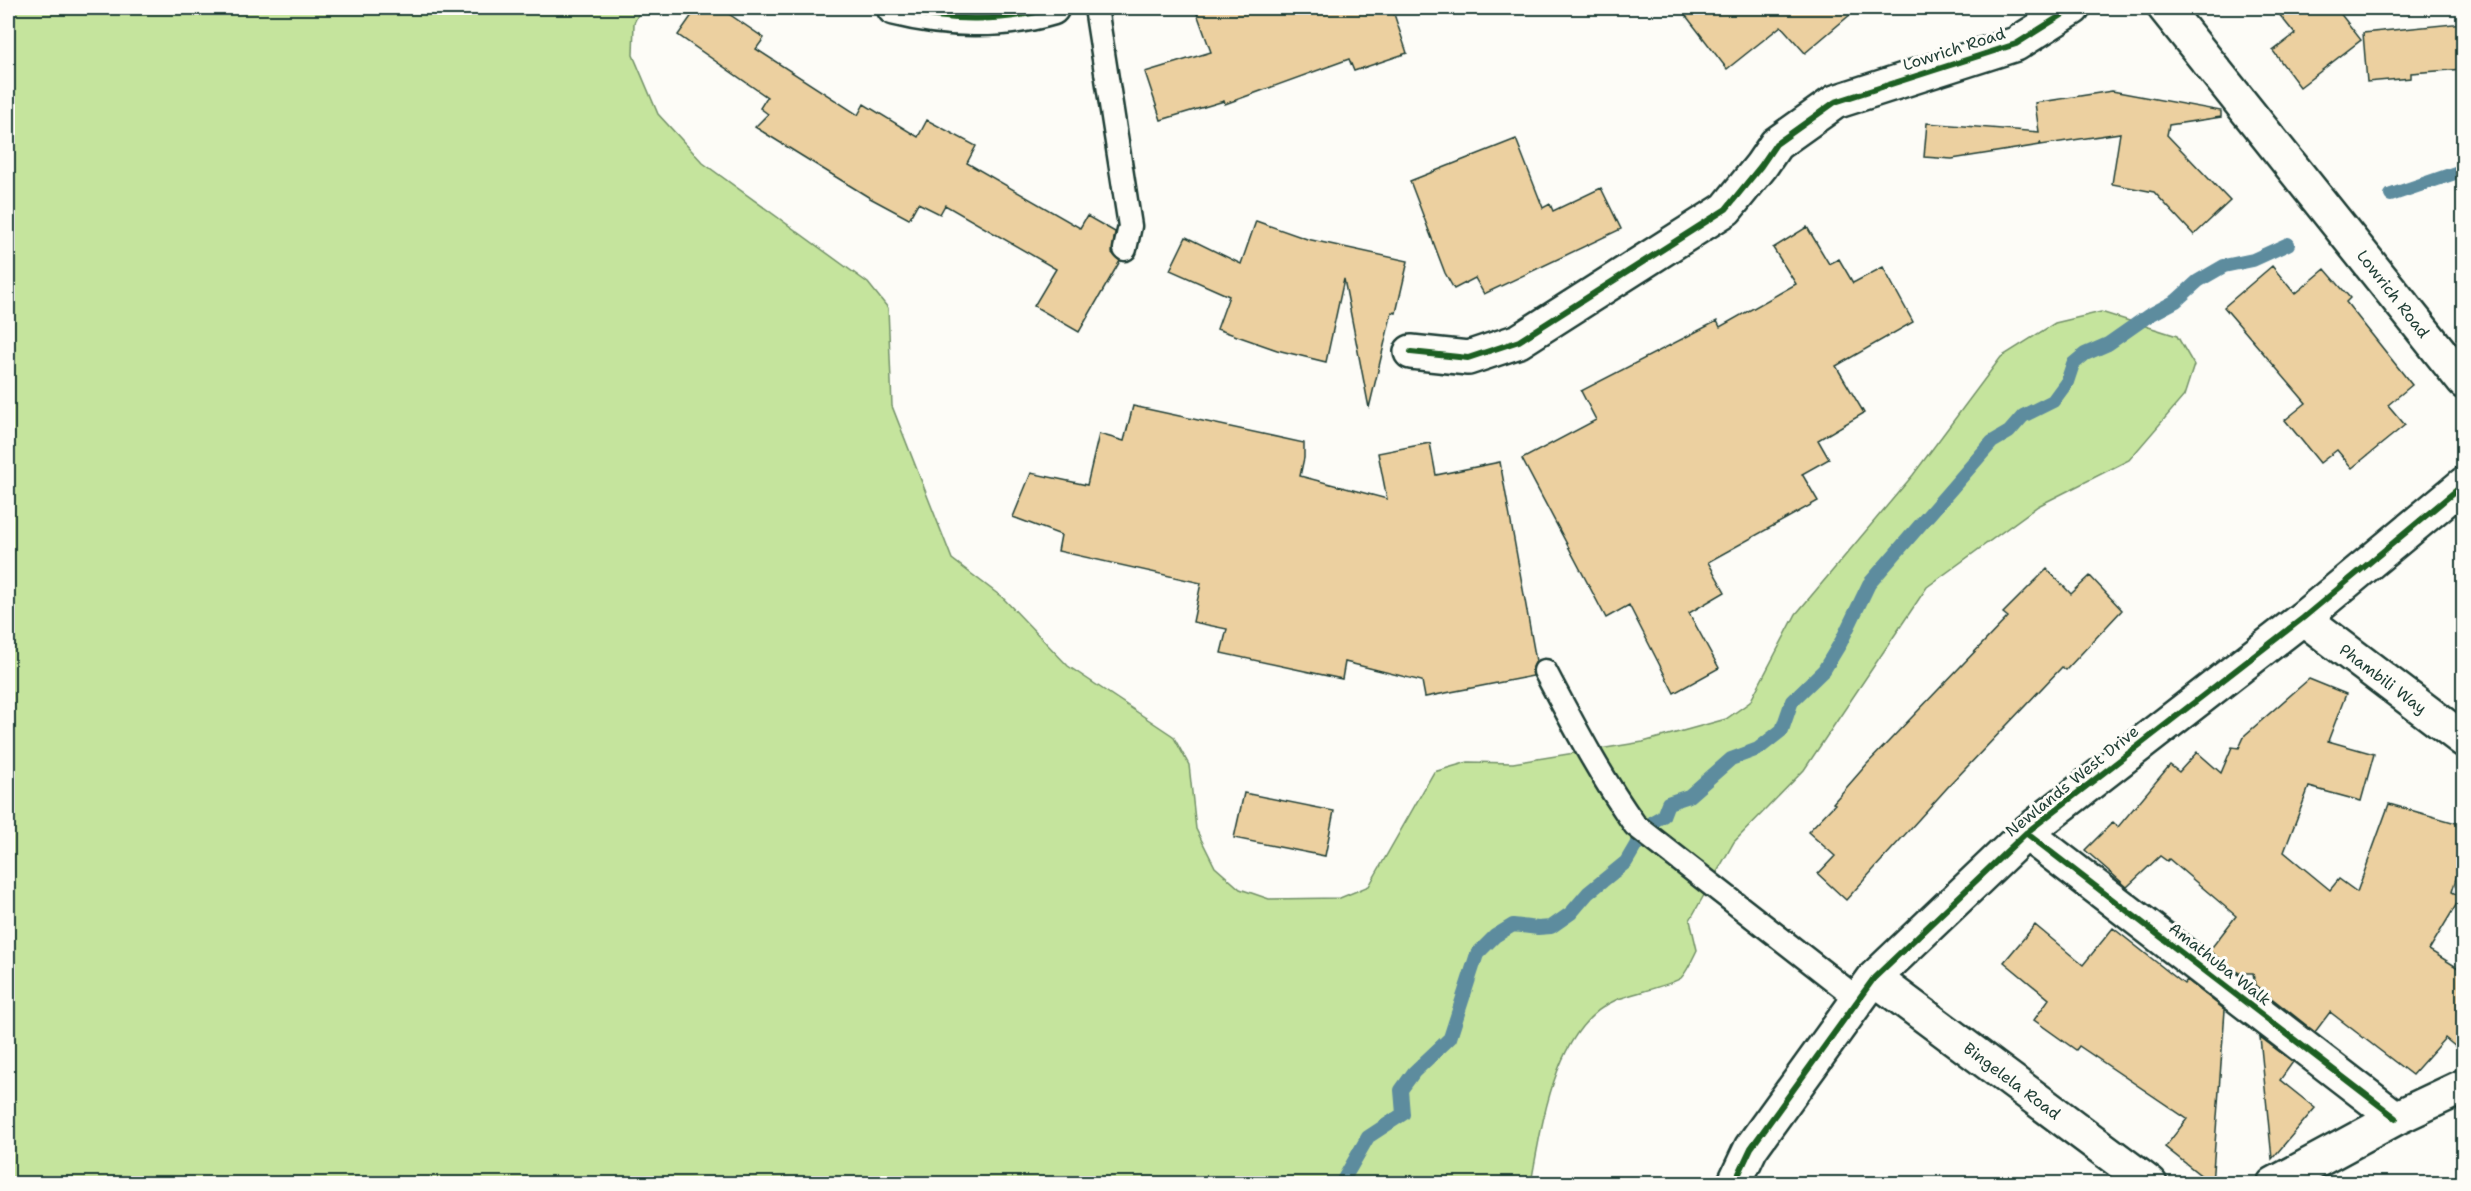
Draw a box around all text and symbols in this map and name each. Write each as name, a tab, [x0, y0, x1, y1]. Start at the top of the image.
street label: Lowrich Road	[1900, 23, 2008, 75]
street label: Lowrich Road	[2352, 246, 2434, 342]
street label: Phambili Way	[2335, 639, 2431, 719]
street label: Newlands West Drive	[2001, 721, 2143, 841]
street label: Amathuba Walk	[2165, 918, 2275, 1010]
street label: Bingelela Road	[1959, 1038, 2065, 1124]

